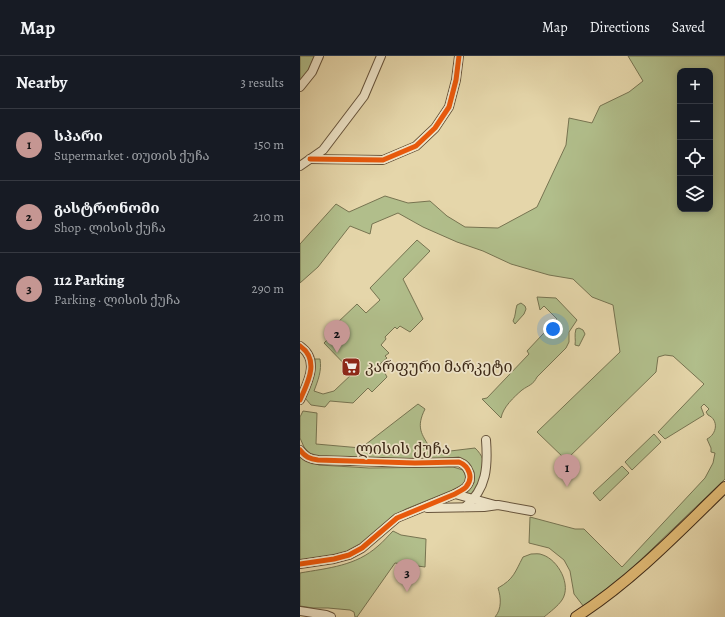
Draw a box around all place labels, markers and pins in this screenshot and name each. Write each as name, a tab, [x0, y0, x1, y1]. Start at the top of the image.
pin: 2	[324, 320, 350, 353]
supermarket icon: კარფური მარკეტი	[340, 356, 362, 378]
place label: კარფური მარკეტი	[365, 356, 513, 378]
pin: 1	[554, 454, 580, 487]
pin: 3	[394, 559, 420, 592]

